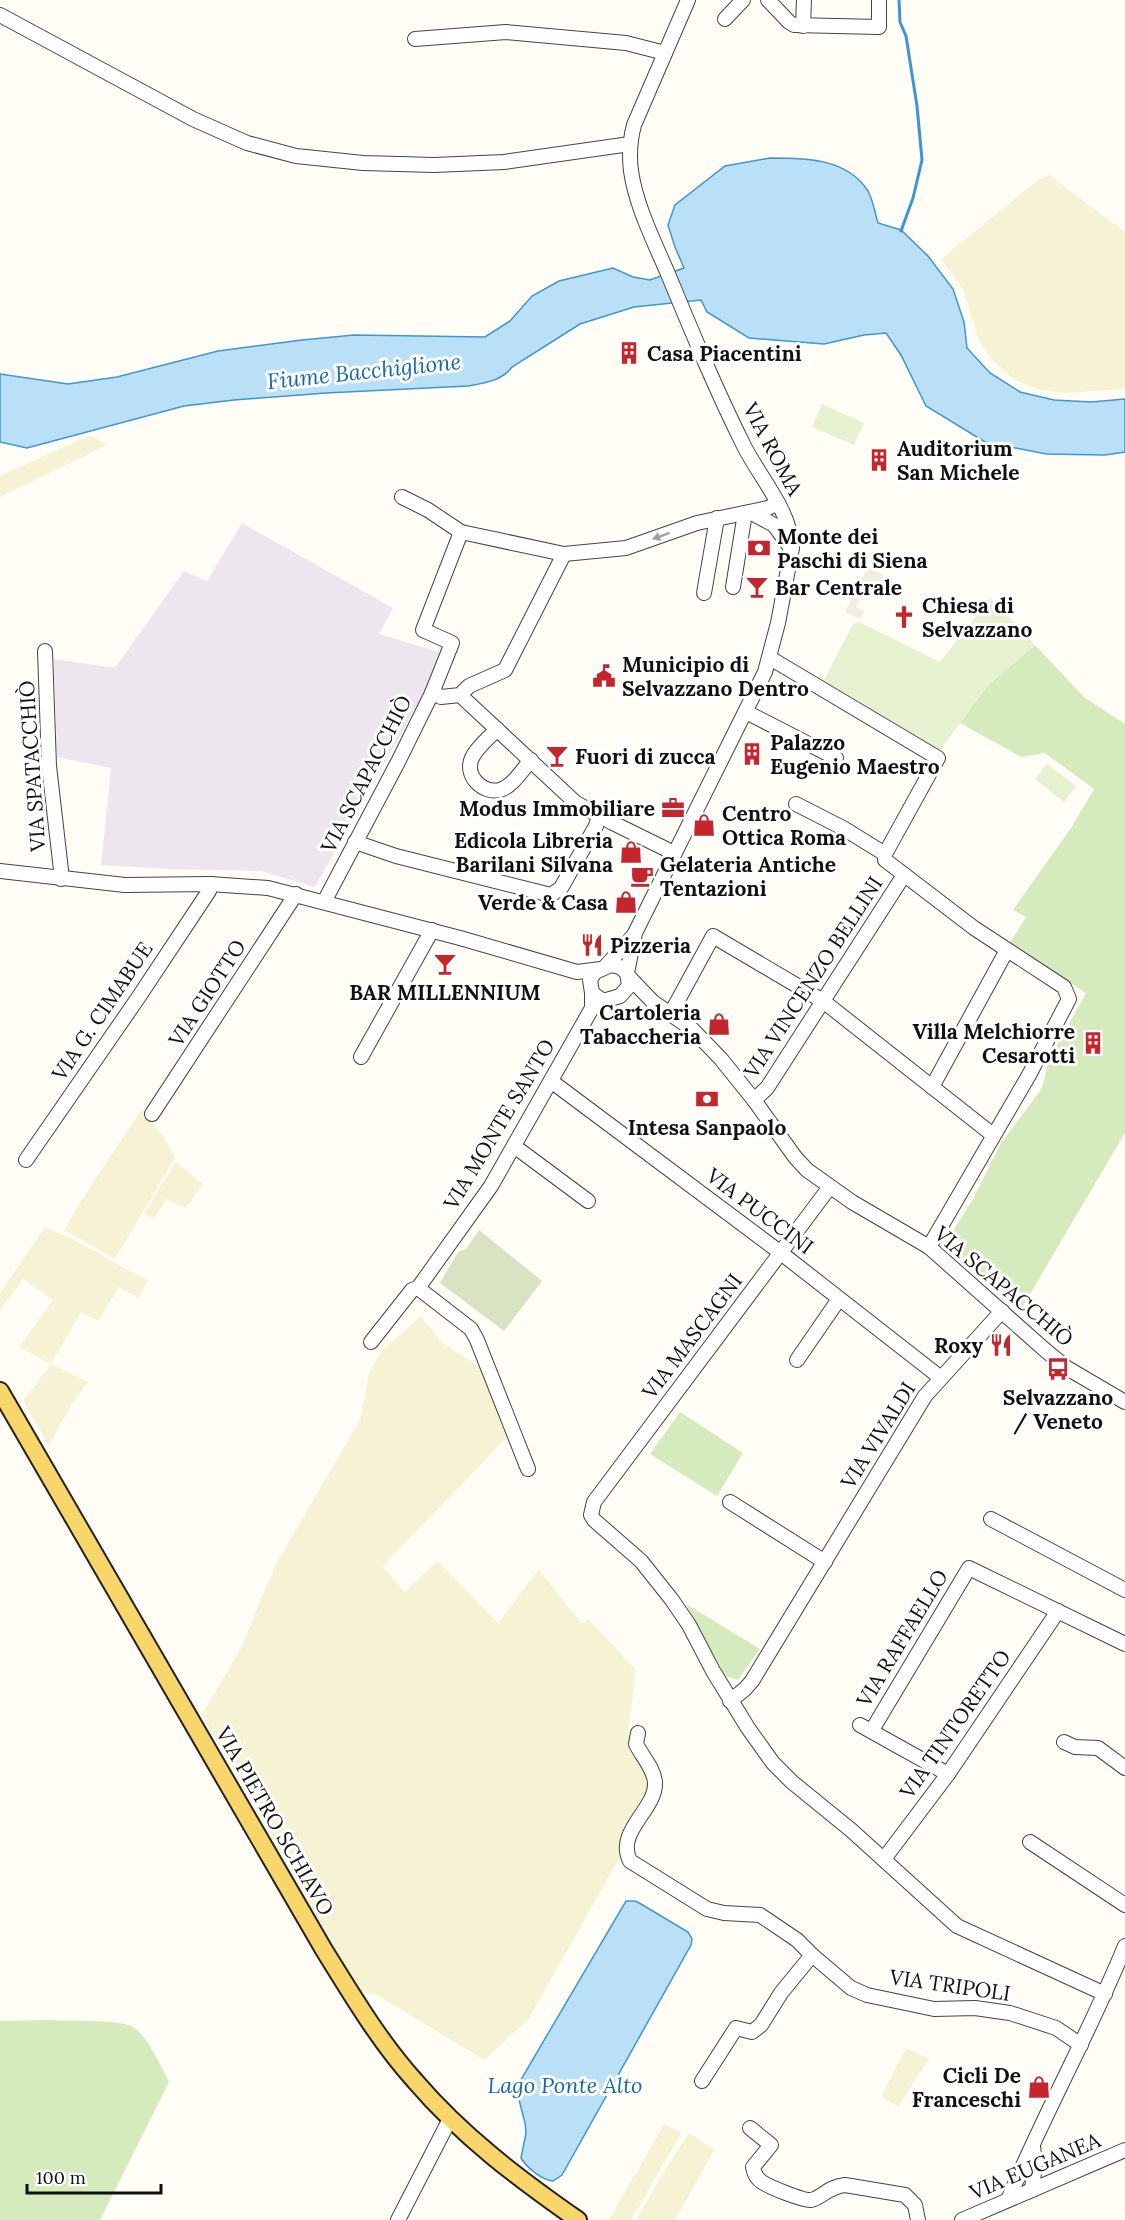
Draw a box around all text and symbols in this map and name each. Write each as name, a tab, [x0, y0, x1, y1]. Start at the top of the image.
building icon: Casa Piacentini	[616, 340, 642, 366]
place label: Casa Piacentini	[647, 340, 802, 367]
water label: Fiume Bacchiglione	[266, 347, 462, 395]
street label: VIA ROMA	[737, 397, 809, 501]
place label: Auditorium San Michele	[897, 435, 1020, 486]
building icon: Auditorium San Michele	[866, 447, 892, 473]
place label: Monte dei Paschi di Siena	[777, 523, 928, 574]
one-way arrow	[652, 531, 670, 541]
bank icon: Monte dei Paschi di Siena	[746, 535, 772, 561]
bar icon: Bar Centrale	[744, 574, 770, 600]
place label: Bar Centrale	[775, 574, 902, 601]
place label: Chiesa di Selvazzano	[922, 592, 1032, 643]
church icon: Chiesa di Selvazzano	[891, 604, 917, 630]
place label: Municipio di Selvazzano Dentro	[622, 651, 809, 702]
public building icon: Municipio di Selvazzano Dentro	[591, 663, 617, 689]
street label: VIA SPATACCHIÒ	[13, 680, 52, 853]
street label: VIA SCAPACCHIÒ	[314, 691, 417, 858]
place label: Palazzo Eugenio Maestro	[770, 729, 940, 780]
building icon: Palazzo Eugenio Maestro	[739, 741, 765, 767]
bar icon: Fuori di zucca	[544, 743, 570, 769]
place label: Fuori di zucca	[575, 743, 716, 770]
place label: Modus Immobiliare	[459, 795, 655, 822]
office icon: Modus Immobiliare	[660, 795, 686, 821]
place label: Centro Ottica Roma	[722, 800, 846, 851]
shop icon: Centro Ottica Roma	[691, 812, 717, 838]
place label: Edicola Libreria Barilani Silvana	[454, 827, 613, 878]
shop icon: Edicola Libreria Barilani Silvana	[618, 839, 644, 865]
place label: Gelateria Antiche Tentazioni	[660, 851, 836, 902]
cafe icon: Gelateria Antiche Tentazioni	[629, 863, 655, 889]
street label: VIA VINCENZO BELLINI	[737, 871, 888, 1084]
place label: Verde & Casa	[478, 889, 608, 916]
shop icon: Verde & Casa	[613, 889, 639, 915]
restaurant icon: Pizzeria	[579, 932, 605, 958]
place label: Pizzeria	[610, 932, 691, 959]
street label: VIA GIOTTO	[162, 934, 252, 1052]
street label: VIA G. CIMABUE	[45, 936, 158, 1086]
bar icon: BAR MILLENNIUM	[432, 951, 458, 977]
place label: BAR MILLENNIUM	[349, 979, 541, 1006]
place label: Cartoleria Tabaccheria	[580, 999, 701, 1050]
shop icon: Cartoleria Tabaccheria	[706, 1011, 732, 1037]
place label: Villa Melchiorre Cesarotti	[912, 1018, 1075, 1069]
building icon: Villa Melchiorre Cesarotti	[1080, 1030, 1106, 1056]
street label: VIA MONTE SANTO	[437, 1034, 561, 1215]
bank icon: Intesa Sanpaolo	[694, 1086, 720, 1112]
place label: Intesa Sanpaolo	[628, 1114, 786, 1141]
street label: VIA PUCCINI	[700, 1161, 819, 1260]
street label: VIA SCAPACCHIÒ	[928, 1219, 1079, 1352]
street label: VIA MASCAGNI	[635, 1268, 748, 1405]
place label: Roxy	[934, 1332, 983, 1359]
restaurant icon: Roxy	[988, 1332, 1014, 1358]
bus stop icon: Selvazzano / Veneto	[1045, 1356, 1071, 1382]
street label: VIA VIVALDI	[834, 1377, 921, 1494]
place label: Selvazzano / Veneto	[1003, 1384, 1113, 1435]
street label: VIA RAFFAELLO	[850, 1564, 954, 1713]
street label: VIA TINTORETTO	[893, 1644, 1016, 1804]
street label: VIA PIETRO SCHIAVO	[209, 1721, 340, 1920]
street label: VIA TRIPOLI	[887, 1963, 1012, 2007]
place label: Cicli De Franceschi	[912, 2062, 1021, 2113]
water label: Lago Ponte Alto	[488, 2071, 642, 2099]
shop icon: Cicli De Franceschi	[1026, 2074, 1052, 2100]
street label: VIA EUGANEA	[965, 2126, 1105, 2206]
scale bar	[27, 2157, 160, 2195]
text: 100 m	[36, 2166, 86, 2189]

